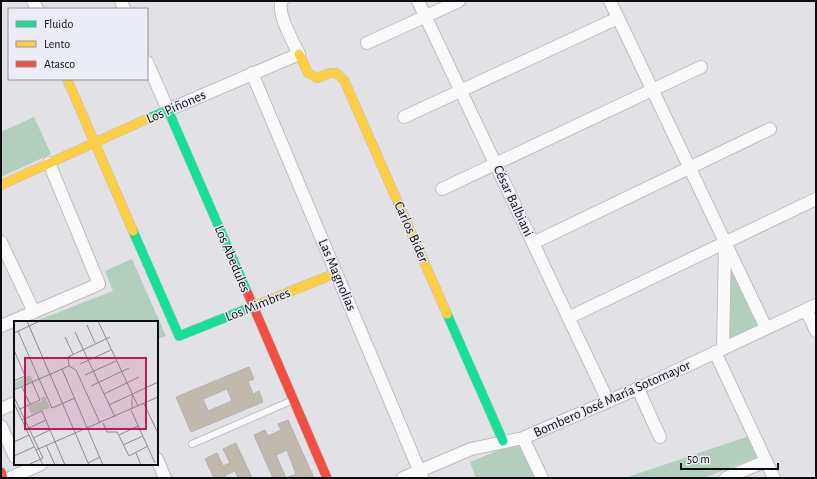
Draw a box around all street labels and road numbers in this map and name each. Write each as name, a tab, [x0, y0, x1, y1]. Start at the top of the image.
street label: Los Piñones	[144, 88, 208, 126]
street label: César Balbiani	[490, 163, 536, 239]
street label: Carlos Bider	[391, 199, 431, 265]
street label: Los Abedules	[212, 223, 252, 295]
street label: Las Magnolias	[316, 237, 358, 313]
street label: Los Mimbres	[223, 286, 293, 324]
street label: Bombero José María Sotomayor	[531, 358, 693, 440]

